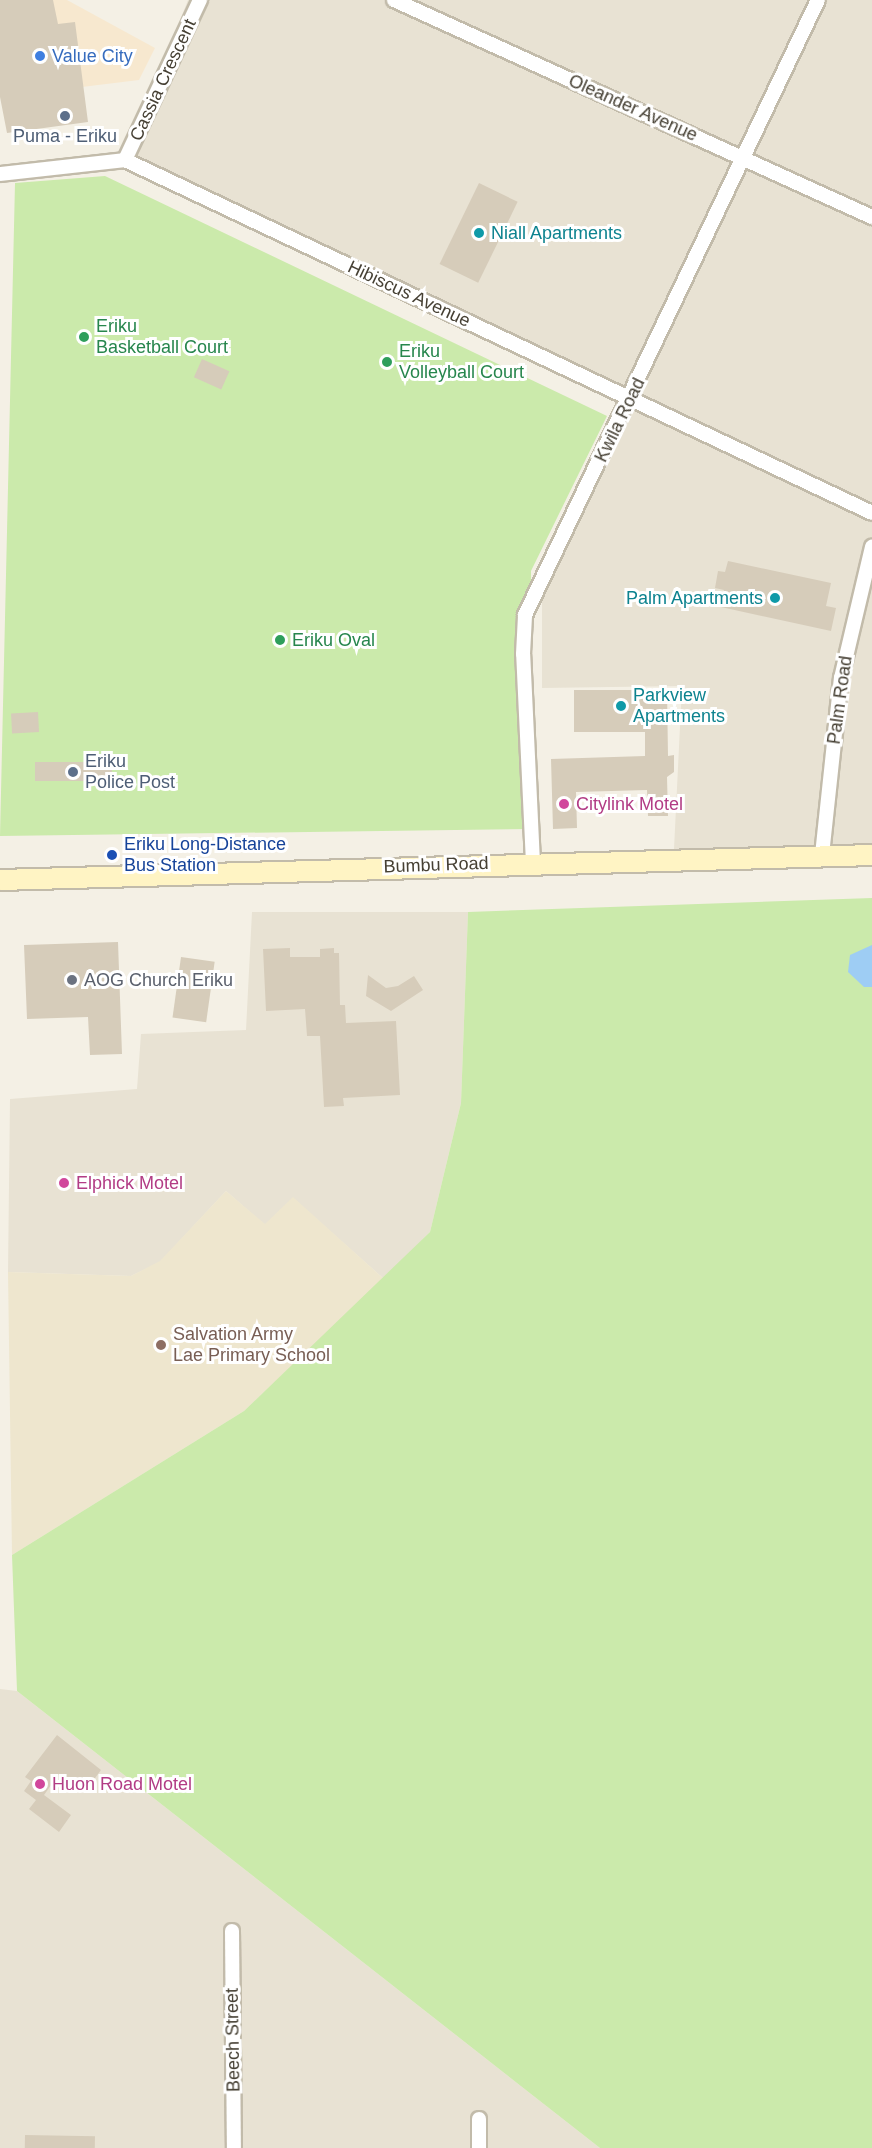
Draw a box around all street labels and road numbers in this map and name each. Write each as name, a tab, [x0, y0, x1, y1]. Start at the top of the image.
street label: Cassia Crescent	[125, 16, 201, 144]
street label: Oleander Avenue	[565, 70, 701, 146]
street label: Hibiscus Avenue	[344, 256, 474, 332]
street label: Kwila Road	[590, 374, 650, 466]
street label: Palm Road	[823, 654, 857, 746]
street label: Bumbu Road	[383, 852, 489, 878]
street label: Beech Street	[221, 1988, 245, 2092]

